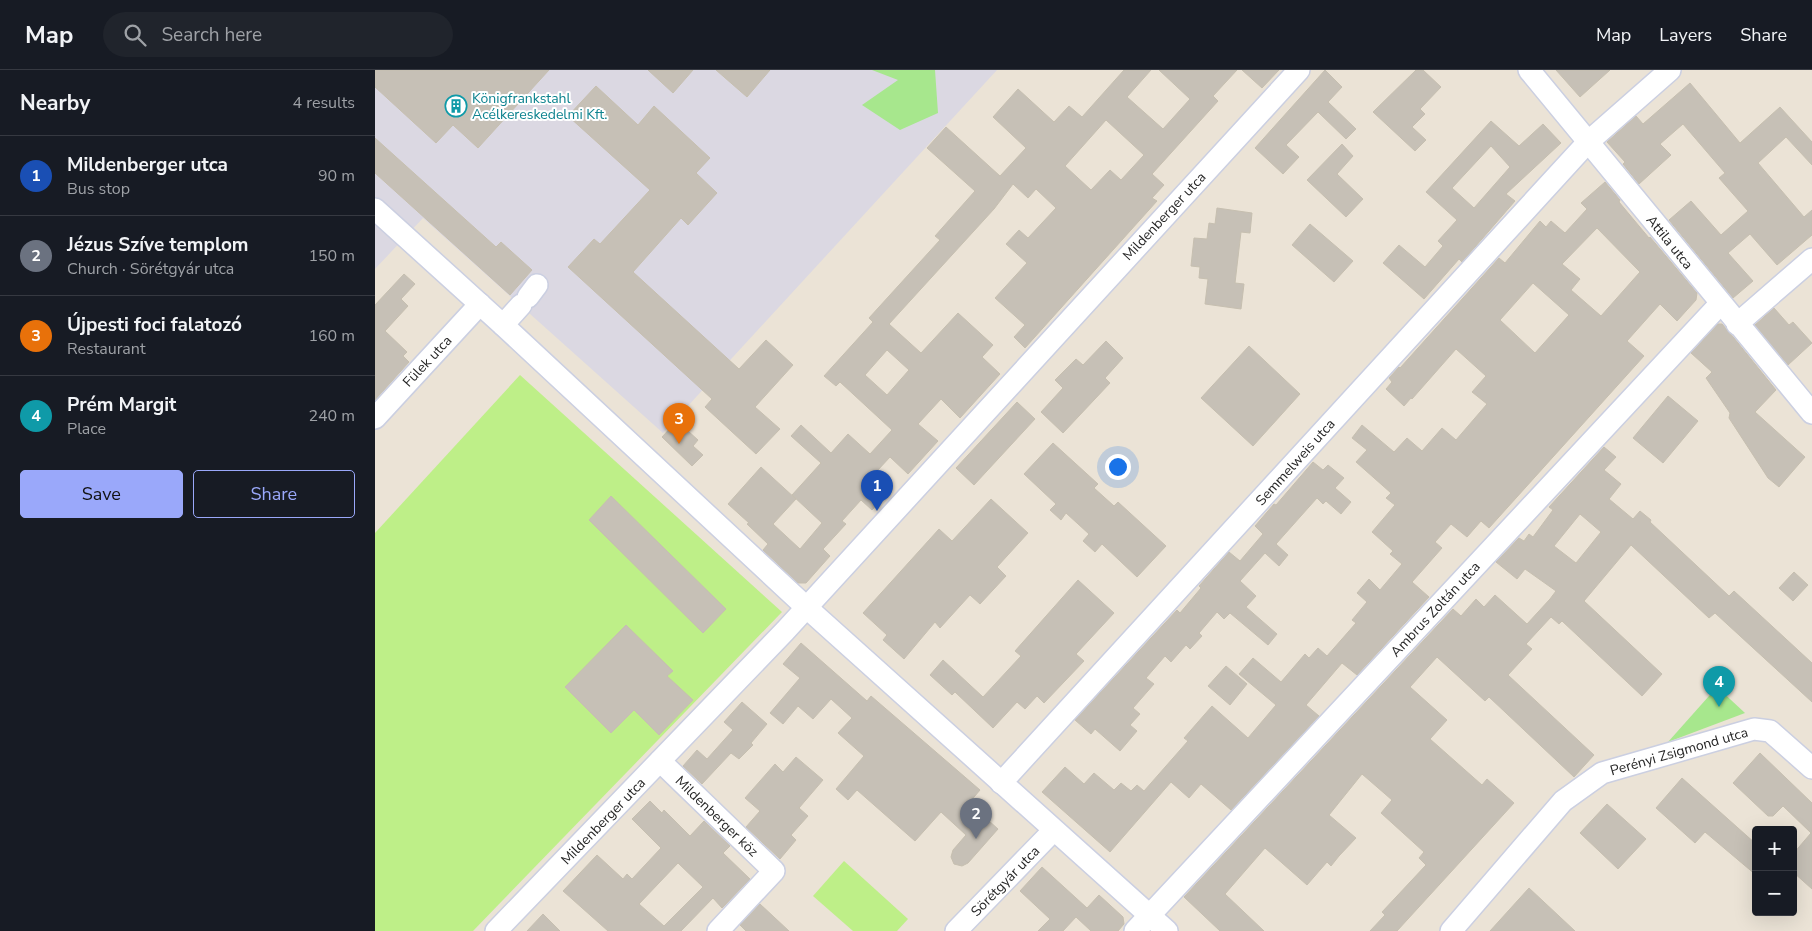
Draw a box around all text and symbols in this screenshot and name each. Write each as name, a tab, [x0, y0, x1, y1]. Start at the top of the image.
search box	[103, 12, 453, 57]
text: Map	[25, 19, 73, 51]
icon: search	[121, 21, 149, 49]
text: Search here	[161, 22, 262, 48]
text: Map	[1596, 23, 1631, 47]
text: Layers	[1659, 23, 1712, 47]
text: Share	[1740, 23, 1787, 47]
text: Nearby	[20, 89, 90, 117]
place label: Königfrankstahl Acélkereskedelmi Kft.	[472, 89, 608, 124]
text: 4 results	[293, 92, 355, 114]
building icon: Königfrankstahl Acélkereskedelmi Kft.	[444, 94, 468, 118]
text: Mildenberger utca	[67, 152, 228, 178]
text: 1	[31, 165, 41, 187]
text: 90 m	[318, 165, 355, 187]
street label: Mildenberger utca	[1118, 168, 1210, 265]
text: Bus stop	[67, 178, 130, 200]
street label: Attila utca	[1642, 211, 1697, 273]
text: Jézus Szíve templom	[67, 232, 249, 258]
text: 2	[31, 245, 41, 267]
text: 150 m	[308, 245, 355, 267]
text: Church · Sörétgyár utca	[67, 258, 234, 280]
text: Újpesti foci falatozó	[67, 312, 242, 338]
text: 3	[31, 325, 41, 347]
text: 160 m	[308, 325, 355, 347]
street label: Fülek utca	[399, 331, 456, 391]
text: Restaurant	[67, 338, 146, 360]
text: Prém Margit	[67, 392, 176, 418]
pin: 3	[663, 403, 695, 444]
text: 4	[31, 405, 41, 427]
text: 240 m	[308, 405, 355, 427]
street label: Semmelweis utca	[1251, 415, 1339, 510]
text: Place	[67, 418, 106, 440]
your location	[1105, 454, 1131, 480]
button: Save	[20, 470, 183, 518]
button: Share	[193, 470, 355, 518]
pin: 1	[861, 470, 893, 511]
street label: Ambrus Zoltán utca	[1386, 558, 1485, 661]
pin: 4	[1703, 666, 1735, 707]
street label: Perényi Zsigmond utca	[1608, 723, 1750, 780]
street label: Mildenberger köz	[671, 772, 763, 861]
street label: Mildenberger utca	[557, 774, 650, 869]
pin: 2	[960, 798, 992, 839]
map controls	[1752, 826, 1797, 916]
button: +	[1752, 826, 1797, 871]
street label: Sörétgyár utca	[967, 842, 1044, 921]
button: −	[1752, 871, 1797, 916]

